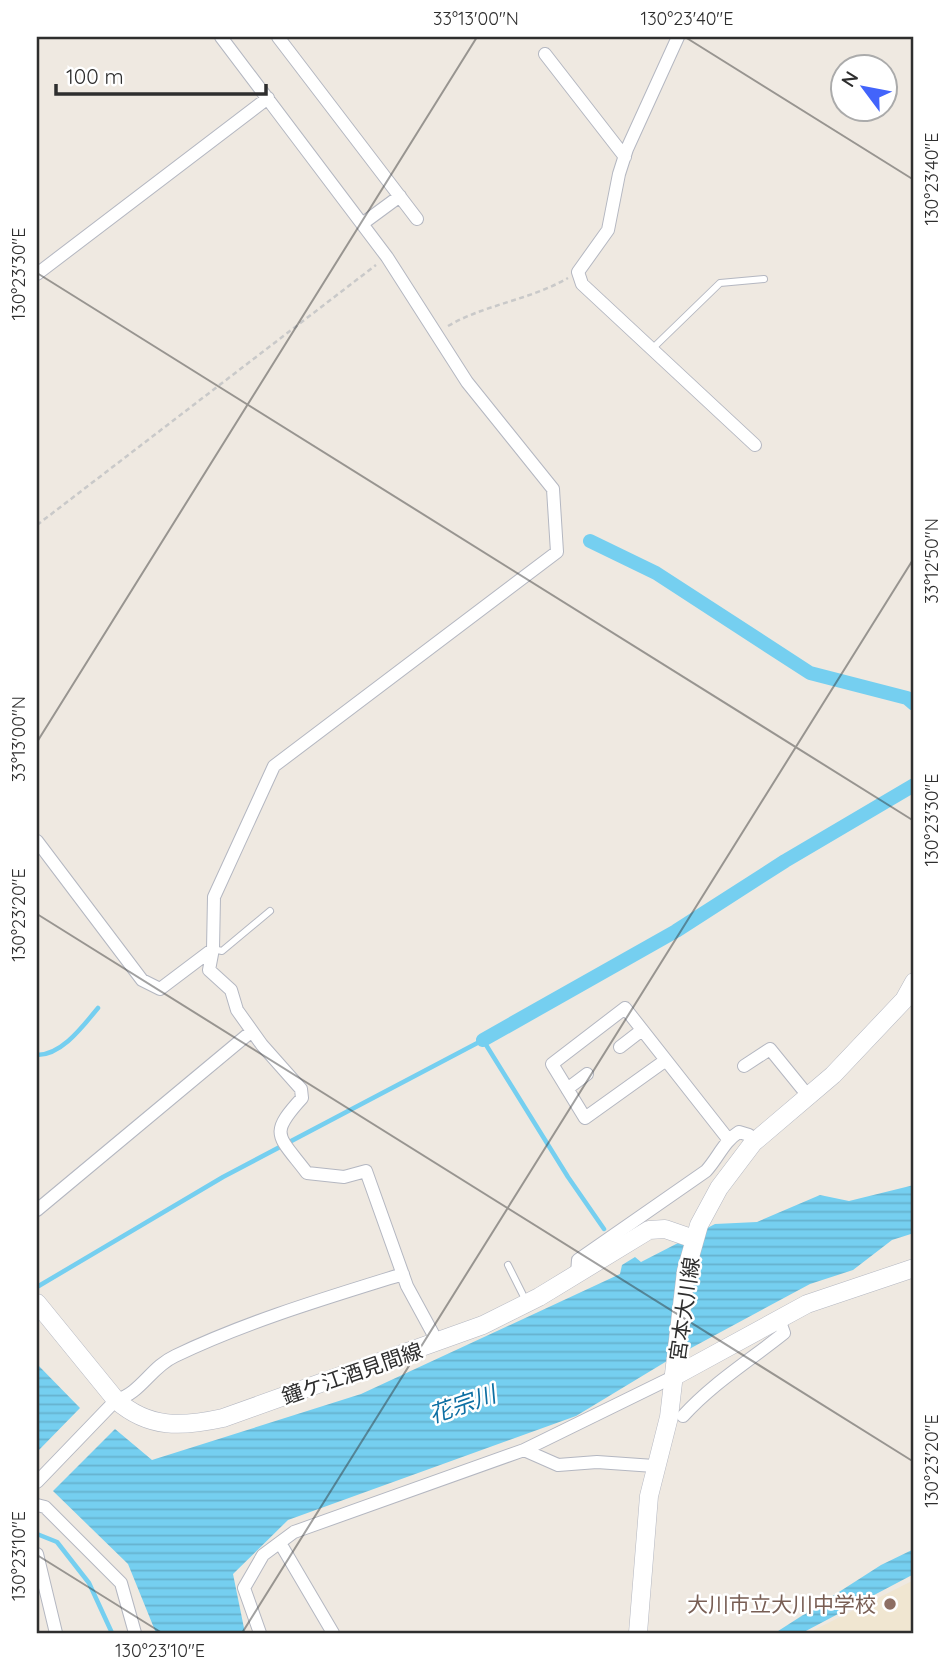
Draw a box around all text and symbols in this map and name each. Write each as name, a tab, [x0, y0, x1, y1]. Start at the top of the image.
text: 33°13'00"N	[433, 7, 519, 30]
text: 130°23'40"E	[641, 7, 733, 30]
scale bar	[56, 52, 266, 96]
north arrow	[828, 52, 898, 122]
text: 100 m	[66, 63, 124, 89]
text: N	[836, 67, 863, 91]
text: 130°23'40"E	[920, 133, 943, 225]
text: 130°23'30"E	[7, 228, 30, 320]
text: 33°12'50"N	[920, 518, 943, 604]
text: 33°13'00"N	[7, 696, 30, 782]
text: 130°23'30"E	[920, 774, 943, 866]
text: 130°23'20"E	[7, 868, 30, 962]
street label: 宮本大川線	[664, 1255, 704, 1363]
street label: 鐘ケ江酒見間線	[278, 1337, 426, 1409]
water label: 花宗川	[425, 1378, 502, 1429]
text: 130°23'20"E	[920, 1414, 943, 1508]
text: 130°23'10"E	[7, 1511, 30, 1601]
place label: 大川市立大川中学校	[687, 1591, 876, 1617]
marker: 大川市立大川中学校	[882, 1596, 898, 1612]
text: 130°23'10"E	[115, 1639, 205, 1662]

